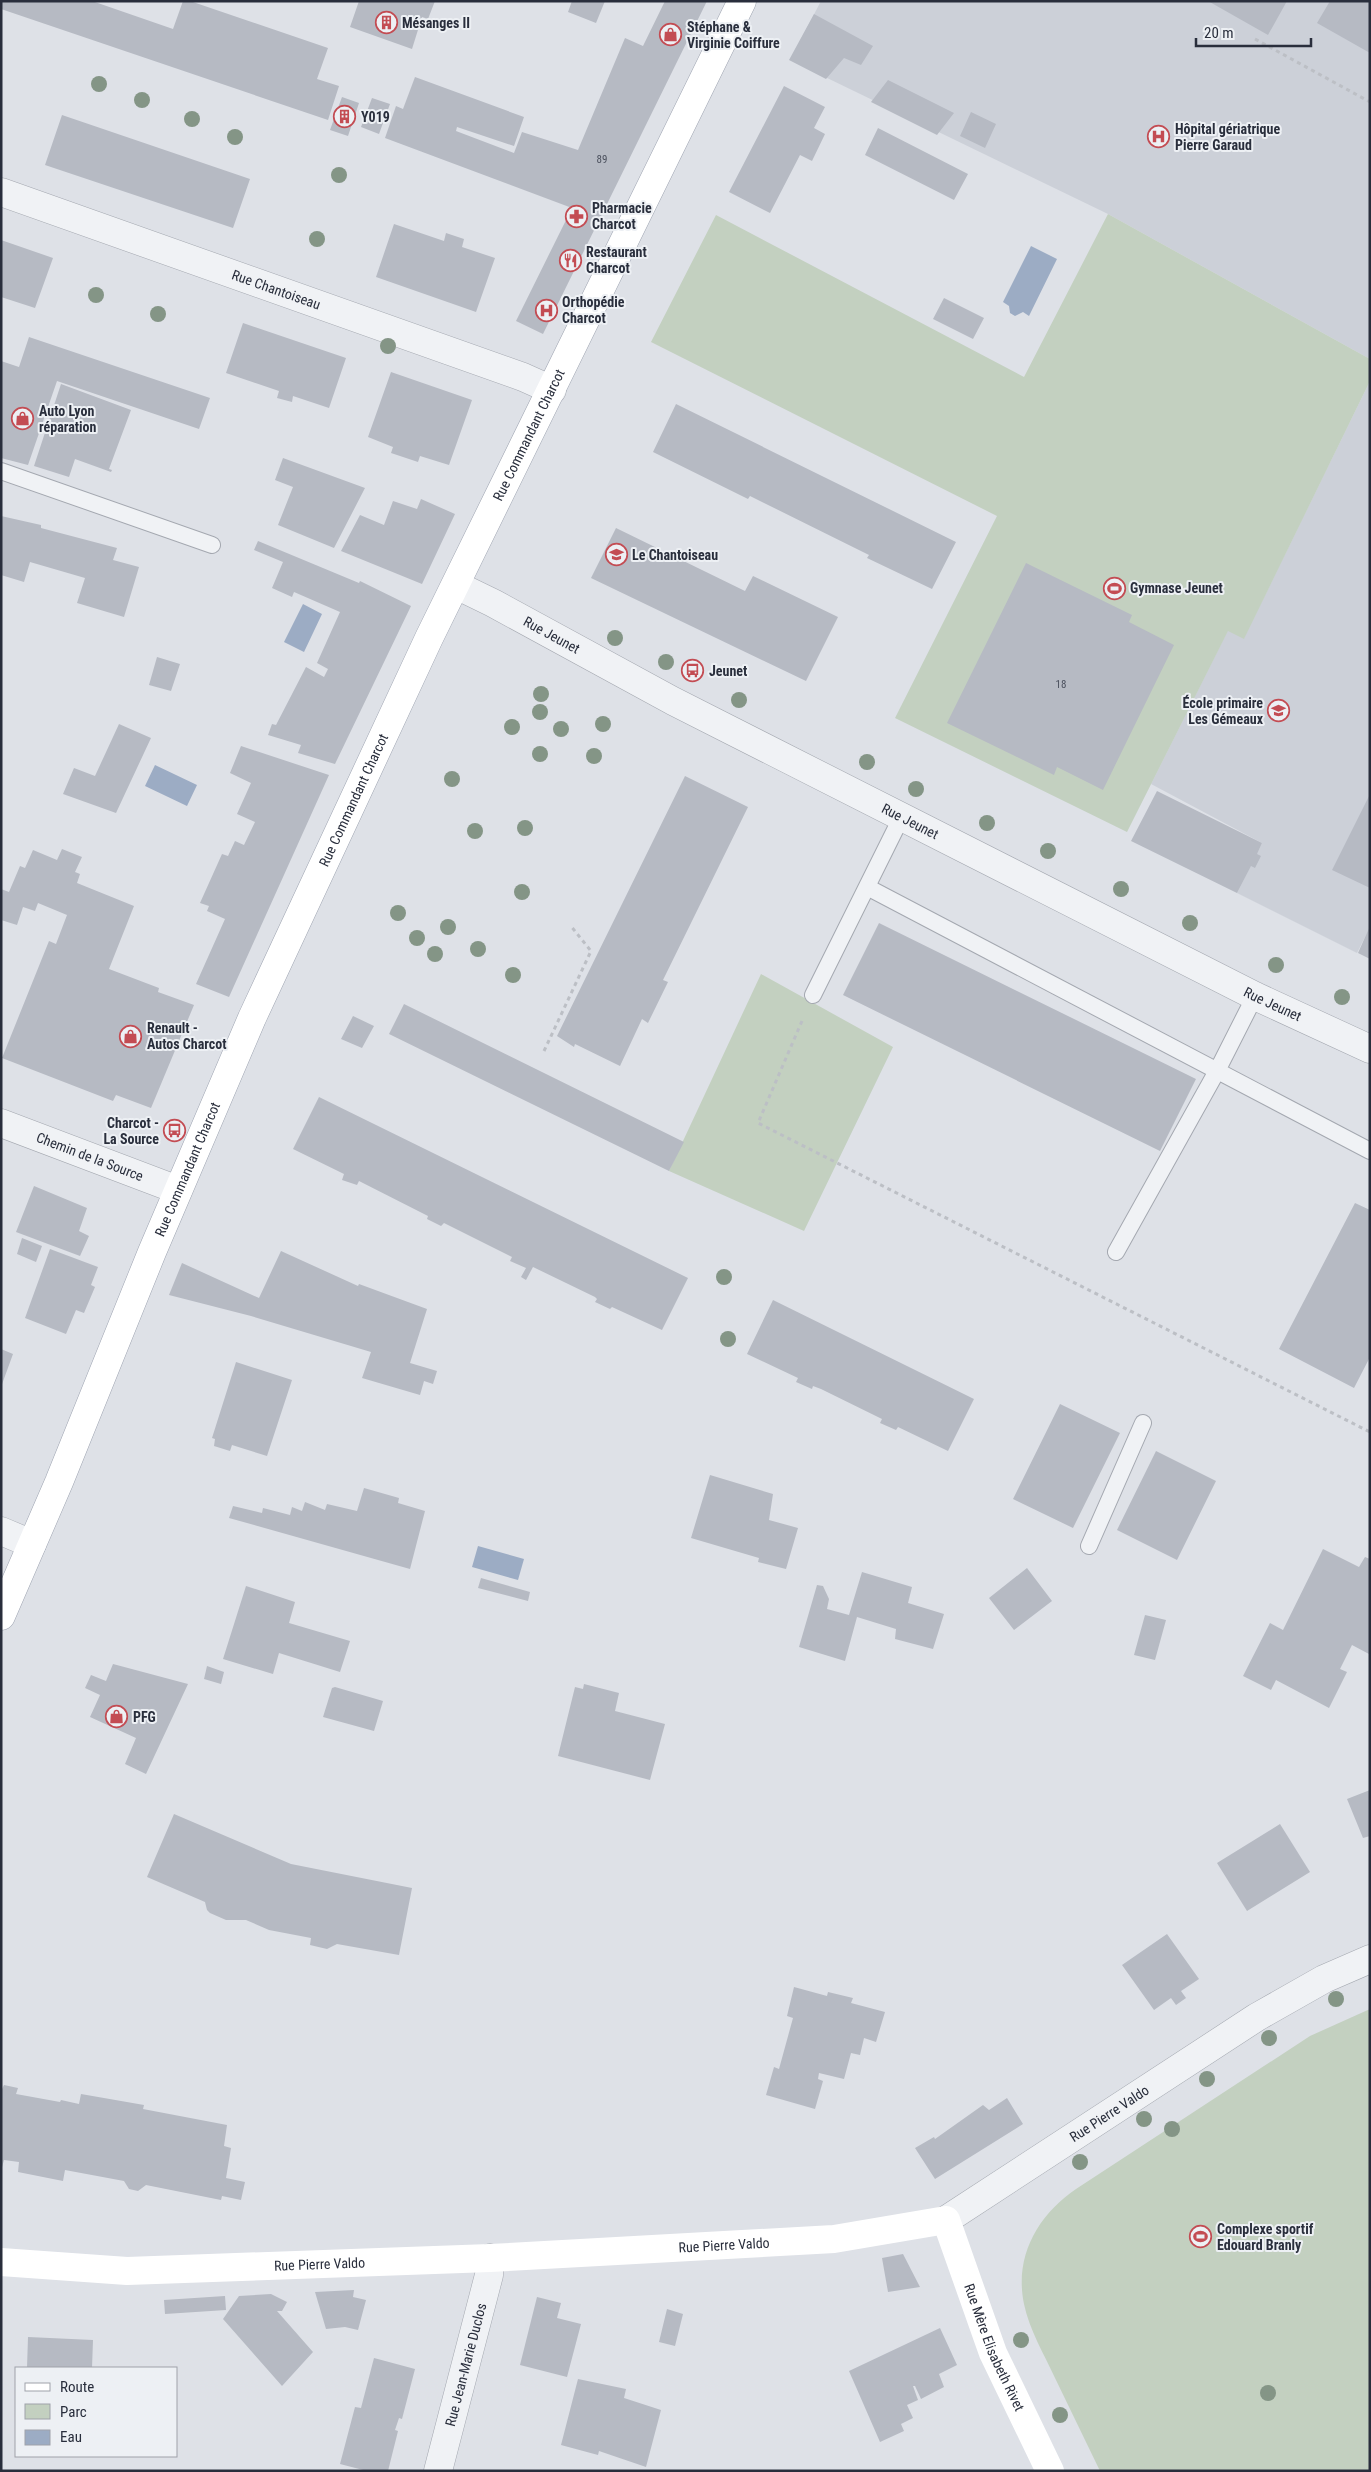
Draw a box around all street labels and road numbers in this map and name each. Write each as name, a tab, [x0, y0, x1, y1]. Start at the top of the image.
street label: Rue Chantoiseau	[230, 266, 323, 313]
street label: Rue Commandant Charcot	[490, 367, 568, 503]
street label: Rue Jeunet	[521, 613, 583, 657]
street label: Rue Commandant Charcot	[316, 731, 391, 869]
street label: Rue Jeunet	[879, 800, 941, 842]
street label: Rue Jeunet	[1241, 984, 1304, 1024]
street label: Rue Commandant Charcot	[152, 1100, 223, 1239]
street label: Chemin de la Source	[34, 1129, 146, 1184]
street label: Rue Pierre Valdo	[1067, 2082, 1152, 2145]
street label: Rue Pierre Valdo	[678, 2235, 770, 2256]
street label: Rue Pierre Valdo	[274, 2254, 365, 2274]
street label: Rue Mère Elisabeth Rivet	[961, 2282, 1028, 2414]
street label: Rue Jean-Marie Duclos	[442, 2301, 489, 2428]

